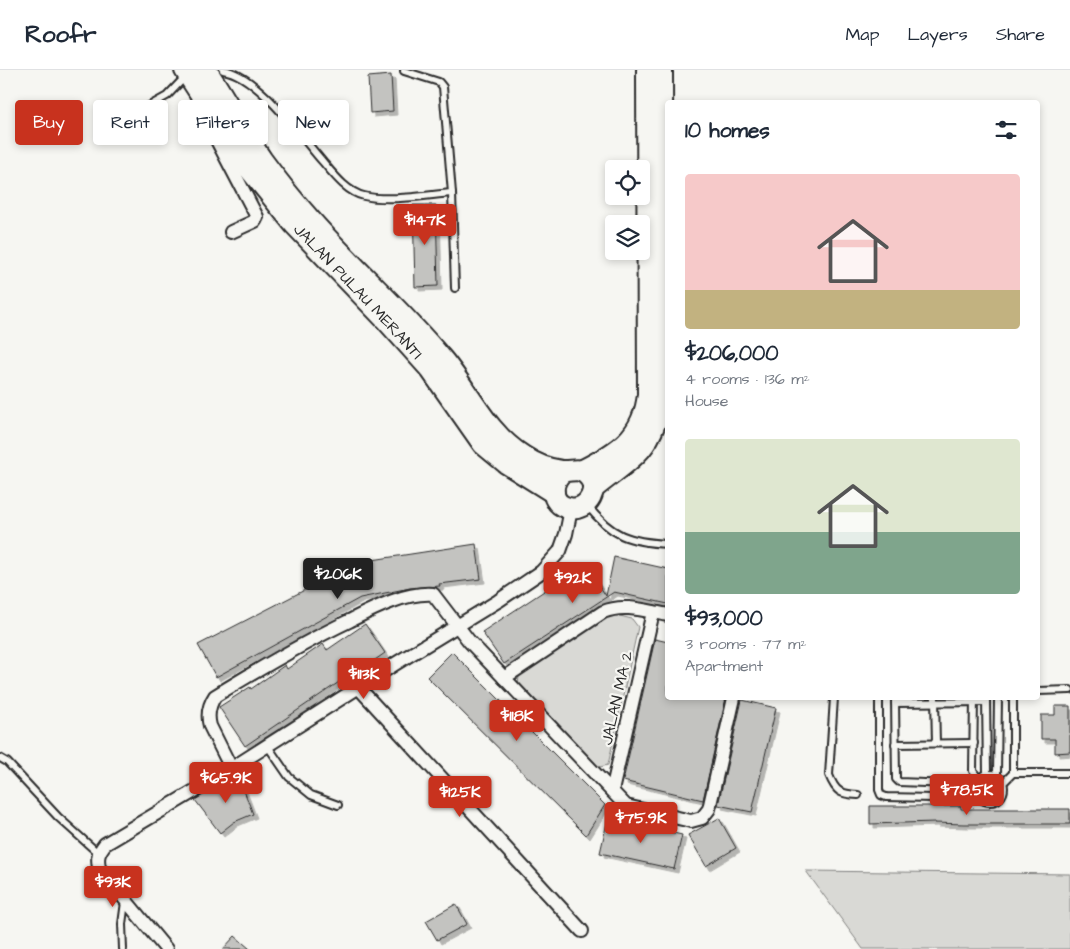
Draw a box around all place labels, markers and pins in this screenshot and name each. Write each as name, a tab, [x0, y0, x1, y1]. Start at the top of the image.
pin: $147K	[390, 204, 460, 246]
pin: $206K	[303, 558, 373, 600]
pin: $92K	[543, 562, 603, 604]
pin: $113K	[329, 658, 399, 700]
pin: $118K	[482, 700, 552, 742]
pin: $65.9K	[185, 762, 267, 804]
pin: $78.5K	[926, 774, 1008, 816]
pin: $125K	[425, 776, 495, 818]
pin: $75.9K	[600, 802, 682, 844]
pin: $93K	[83, 866, 143, 908]

